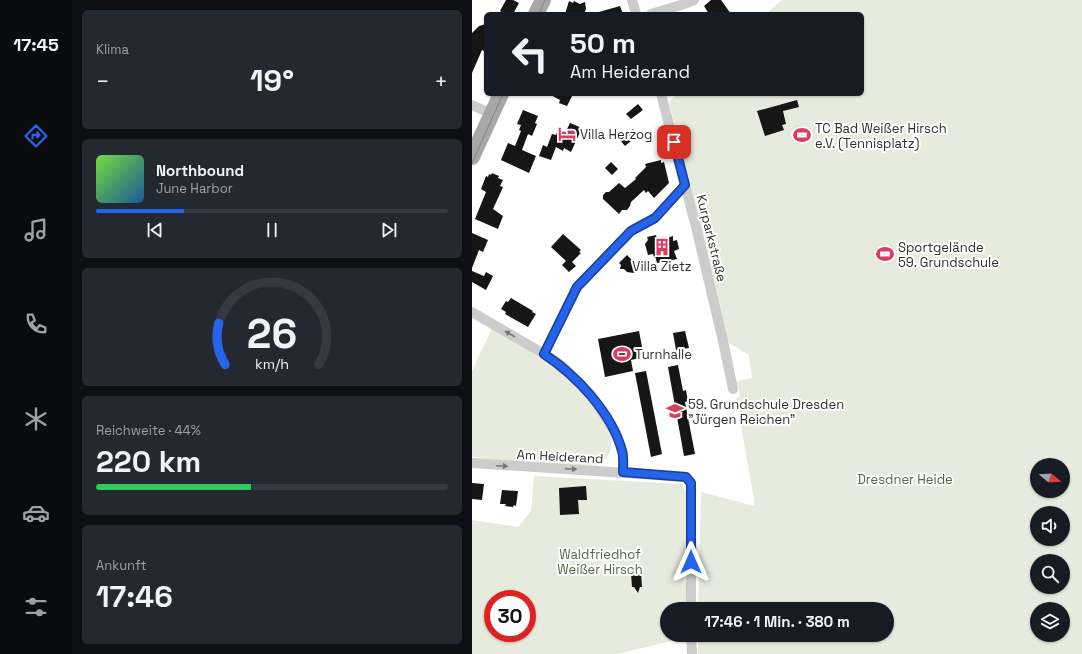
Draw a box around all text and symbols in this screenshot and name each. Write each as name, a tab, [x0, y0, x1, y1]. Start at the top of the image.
text: 50 m	[570, 25, 636, 61]
icon: left	[504, 28, 556, 80]
text: 17:45	[13, 33, 59, 56]
text: Klima	[96, 41, 129, 58]
text: Am Heiderand	[570, 60, 690, 83]
text: 19°	[250, 61, 294, 100]
text: −	[96, 67, 110, 95]
text: +	[434, 67, 448, 95]
place label: TC Bad Weißer Hirsch e.V. (Tennisplatz)	[815, 120, 947, 152]
icon: directions	[22, 122, 50, 150]
hotel icon: Villa Herzog	[557, 124, 577, 144]
pin	[657, 125, 691, 159]
sports icon: TC Bad Weißer Hirsch e.V. (Tennisplatz)	[792, 125, 812, 145]
place label: Villa Herzog	[580, 126, 652, 143]
icon: arrive	[663, 131, 685, 153]
text: Northbound	[156, 161, 244, 180]
text: June Harbor	[156, 180, 233, 197]
street label: Kurparkstraße	[693, 193, 731, 283]
icon: music	[22, 216, 50, 244]
icon: previous	[144, 219, 166, 241]
icon: pause	[261, 219, 283, 241]
icon: next	[378, 219, 400, 241]
building icon: Villa Zietz	[652, 237, 672, 257]
place label: Sportgelände 59. Grundschule	[898, 239, 999, 271]
sports icon: Sportgelände 59. Grundschule	[875, 244, 895, 264]
place label: Villa Zietz	[632, 258, 692, 275]
text: 26	[247, 307, 297, 360]
icon: phone	[22, 310, 50, 338]
one-way arrow	[505, 331, 516, 338]
sports icon: Turnhalle	[612, 344, 632, 364]
place label: Turnhalle	[635, 346, 692, 363]
text: km/h	[255, 355, 289, 373]
place label: 59. Grundschule Dresden "Jürgen Reichen"	[688, 396, 844, 428]
school or university icon: 59. Grundschule Dresden "Jürgen Reichen"	[665, 401, 685, 421]
icon: climate	[22, 405, 50, 433]
text: Reichweite · 44%	[96, 422, 201, 439]
text: 220 km	[96, 442, 201, 481]
street label: Am Heiderand	[516, 446, 604, 467]
north arrow	[1030, 458, 1070, 498]
map controls	[1030, 458, 1070, 642]
one-way arrow	[496, 462, 508, 469]
one-way arrow	[565, 466, 577, 473]
park label: Dresdner Heide	[857, 471, 953, 488]
icon: car	[22, 499, 50, 527]
button: sound	[1030, 506, 1070, 546]
position arrow	[670, 541, 712, 583]
park label: Waldfriedhof Weißer Hirsch	[557, 546, 643, 578]
button: search	[1030, 554, 1070, 594]
text: Ankunft	[96, 557, 146, 574]
text: 17:46	[96, 577, 173, 616]
speed limit sign: 30	[484, 590, 536, 642]
icon: filters	[22, 593, 50, 621]
button: layers	[1030, 602, 1070, 642]
text: 17:46 · 1 Min. · 380 m	[704, 612, 850, 631]

